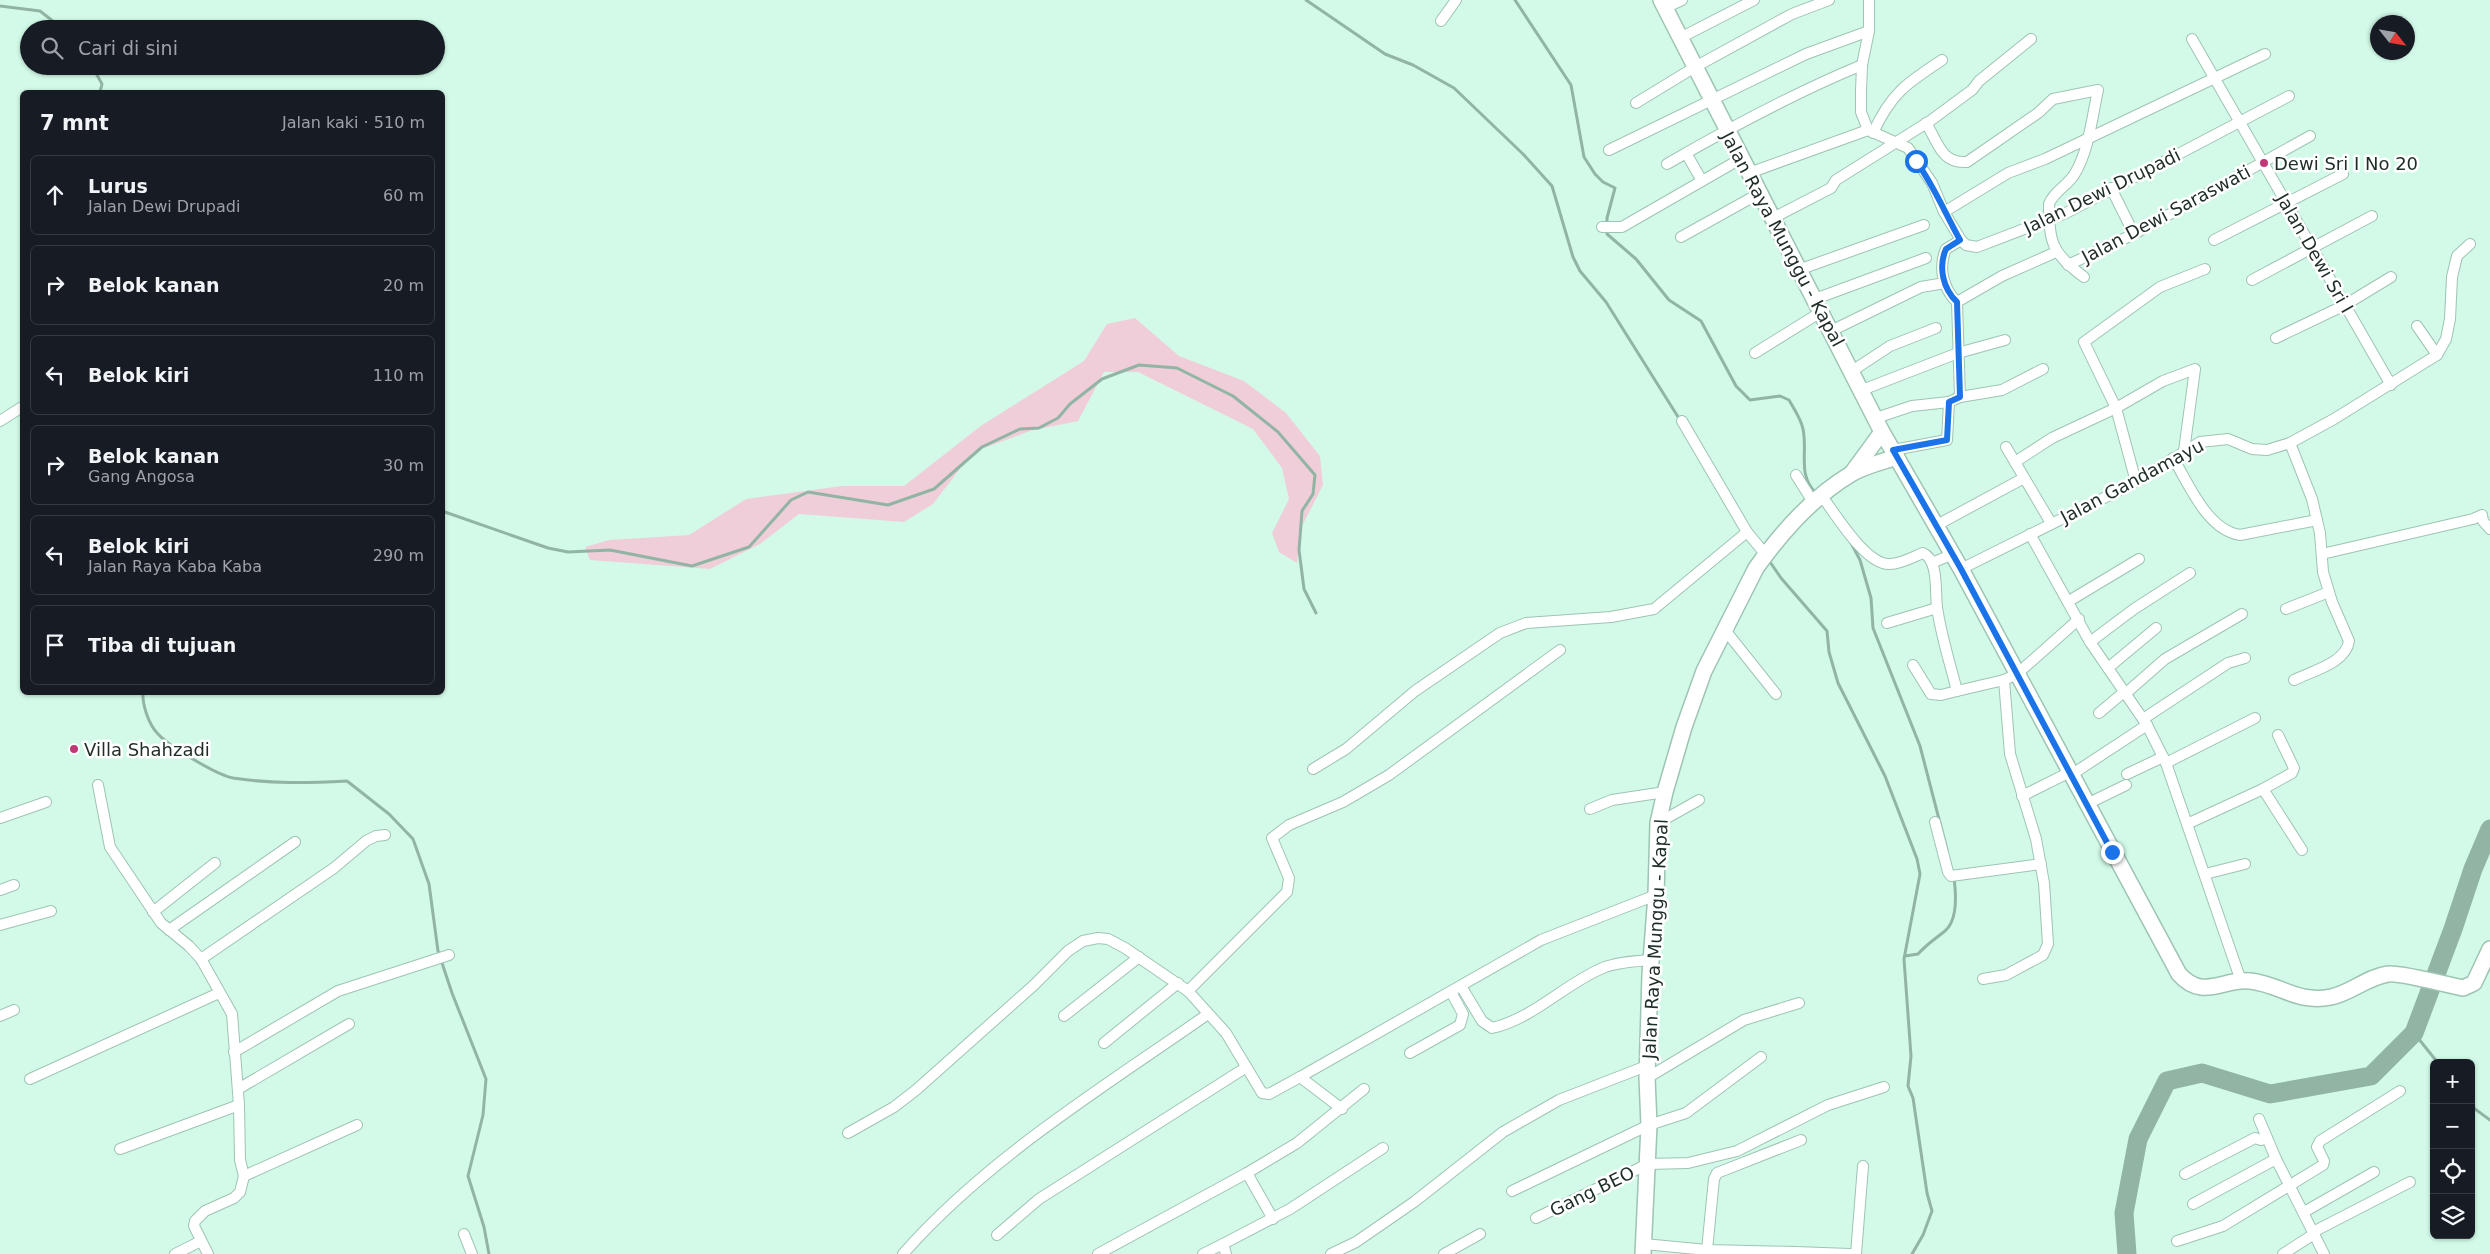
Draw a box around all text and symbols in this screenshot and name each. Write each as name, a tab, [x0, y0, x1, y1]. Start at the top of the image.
north arrow	[2370, 15, 2415, 60]
search box	[20, 20, 445, 75]
icon: search	[38, 34, 66, 62]
text: Cari di sini	[78, 37, 178, 59]
text: 7 mnt	[40, 111, 109, 135]
text: Jalan kaki · 510 m	[282, 113, 425, 132]
street label: Jalan Raya Munggu - Kapal	[1717, 127, 1849, 350]
street label: Jalan Dewi Drupadi	[2019, 144, 2184, 238]
route start	[1905, 150, 1928, 173]
place label: Dewi Sri I No 20	[2274, 153, 2418, 174]
marker: Dewi Sri I No 20	[2258, 157, 2270, 169]
street label: Jalan Dewi Saraswati	[2077, 161, 2254, 268]
text: Lurus	[88, 175, 148, 197]
icon: ahead	[41, 181, 69, 209]
text: 60 m	[383, 186, 424, 205]
street label: Jalan Dewi Sri I	[2272, 189, 2358, 317]
text: Jalan Dewi Drupadi	[88, 197, 240, 216]
icon: right	[41, 271, 69, 299]
text: Belok kanan	[88, 274, 220, 296]
text: 20 m	[383, 276, 424, 295]
icon: left	[41, 361, 69, 389]
text: Belok kiri	[88, 364, 189, 386]
text: 110 m	[373, 366, 424, 385]
street label: Jalan Gandamayu	[2056, 434, 2207, 528]
text: Belok kanan	[88, 445, 220, 467]
icon: right	[41, 451, 69, 479]
text: 30 m	[383, 456, 424, 475]
text: Gang Angosa	[88, 467, 195, 486]
text: Belok kiri	[88, 535, 189, 557]
icon: left	[41, 541, 69, 569]
text: 290 m	[373, 546, 424, 565]
text: Jalan Raya Kaba Kaba	[88, 557, 262, 576]
icon: arrive	[41, 631, 69, 659]
text: Tiba di tujuan	[88, 634, 236, 656]
place label: Villa Shahzadi	[84, 739, 210, 760]
marker: Villa Shahzadi	[68, 743, 80, 755]
street label: Jalan Raya Munggu - Kapal	[1638, 818, 1672, 1061]
route end	[2101, 841, 2124, 864]
map controls	[2430, 1059, 2475, 1239]
button: +	[2430, 1059, 2475, 1104]
button: −	[2430, 1104, 2475, 1149]
button: locate	[2430, 1149, 2475, 1194]
street label: Gang BEO	[1546, 1162, 1638, 1220]
button: layers	[2430, 1194, 2475, 1239]

